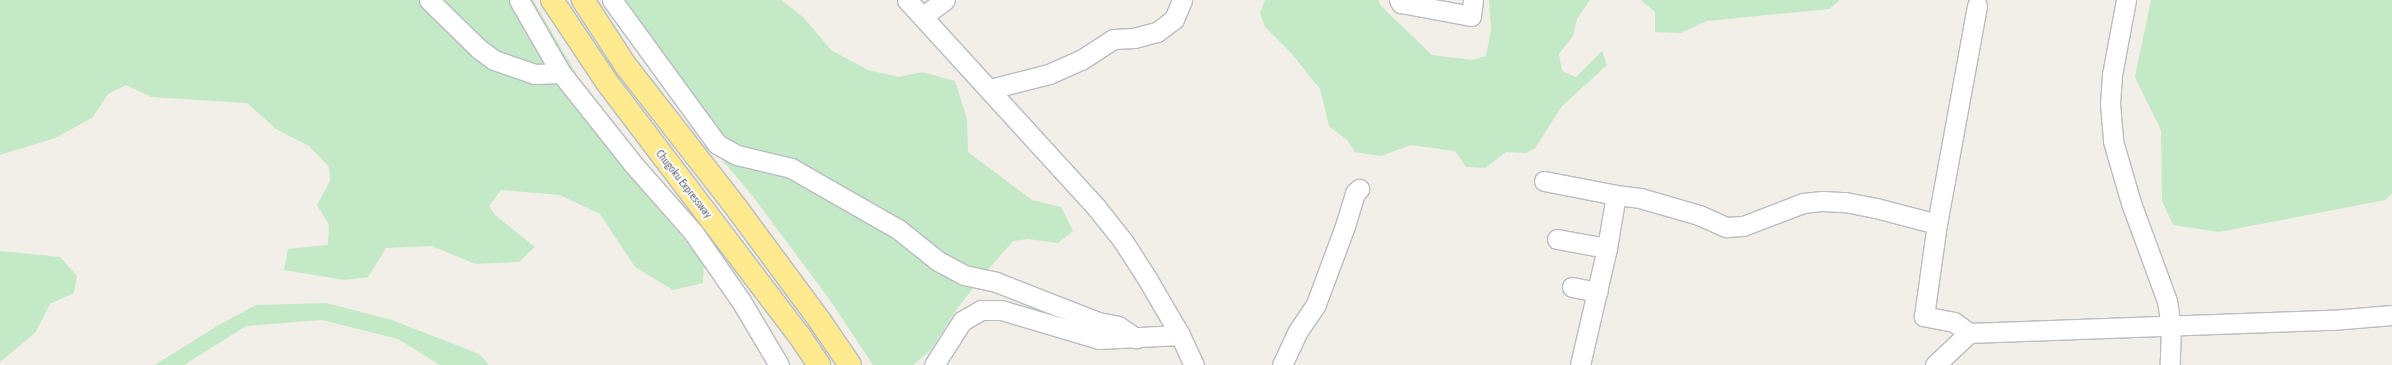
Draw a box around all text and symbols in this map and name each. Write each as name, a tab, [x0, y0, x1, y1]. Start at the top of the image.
street label: Chugoku Expressway	[653, 147, 715, 221]

